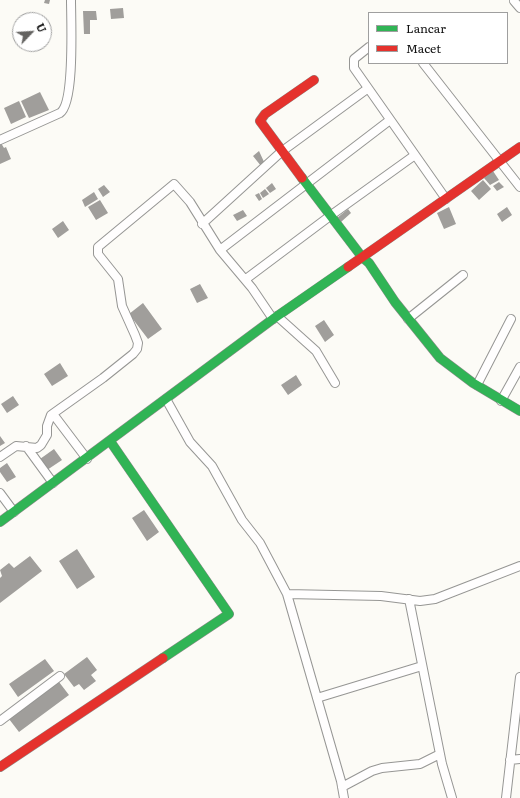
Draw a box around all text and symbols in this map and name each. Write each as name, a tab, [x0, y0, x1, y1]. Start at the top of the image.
north arrow	[12, 12, 52, 52]
legend	[368, 12, 508, 64]
text: Lancar	[406, 19, 446, 37]
text: U	[33, 20, 51, 35]
text: Macet	[406, 39, 441, 57]

